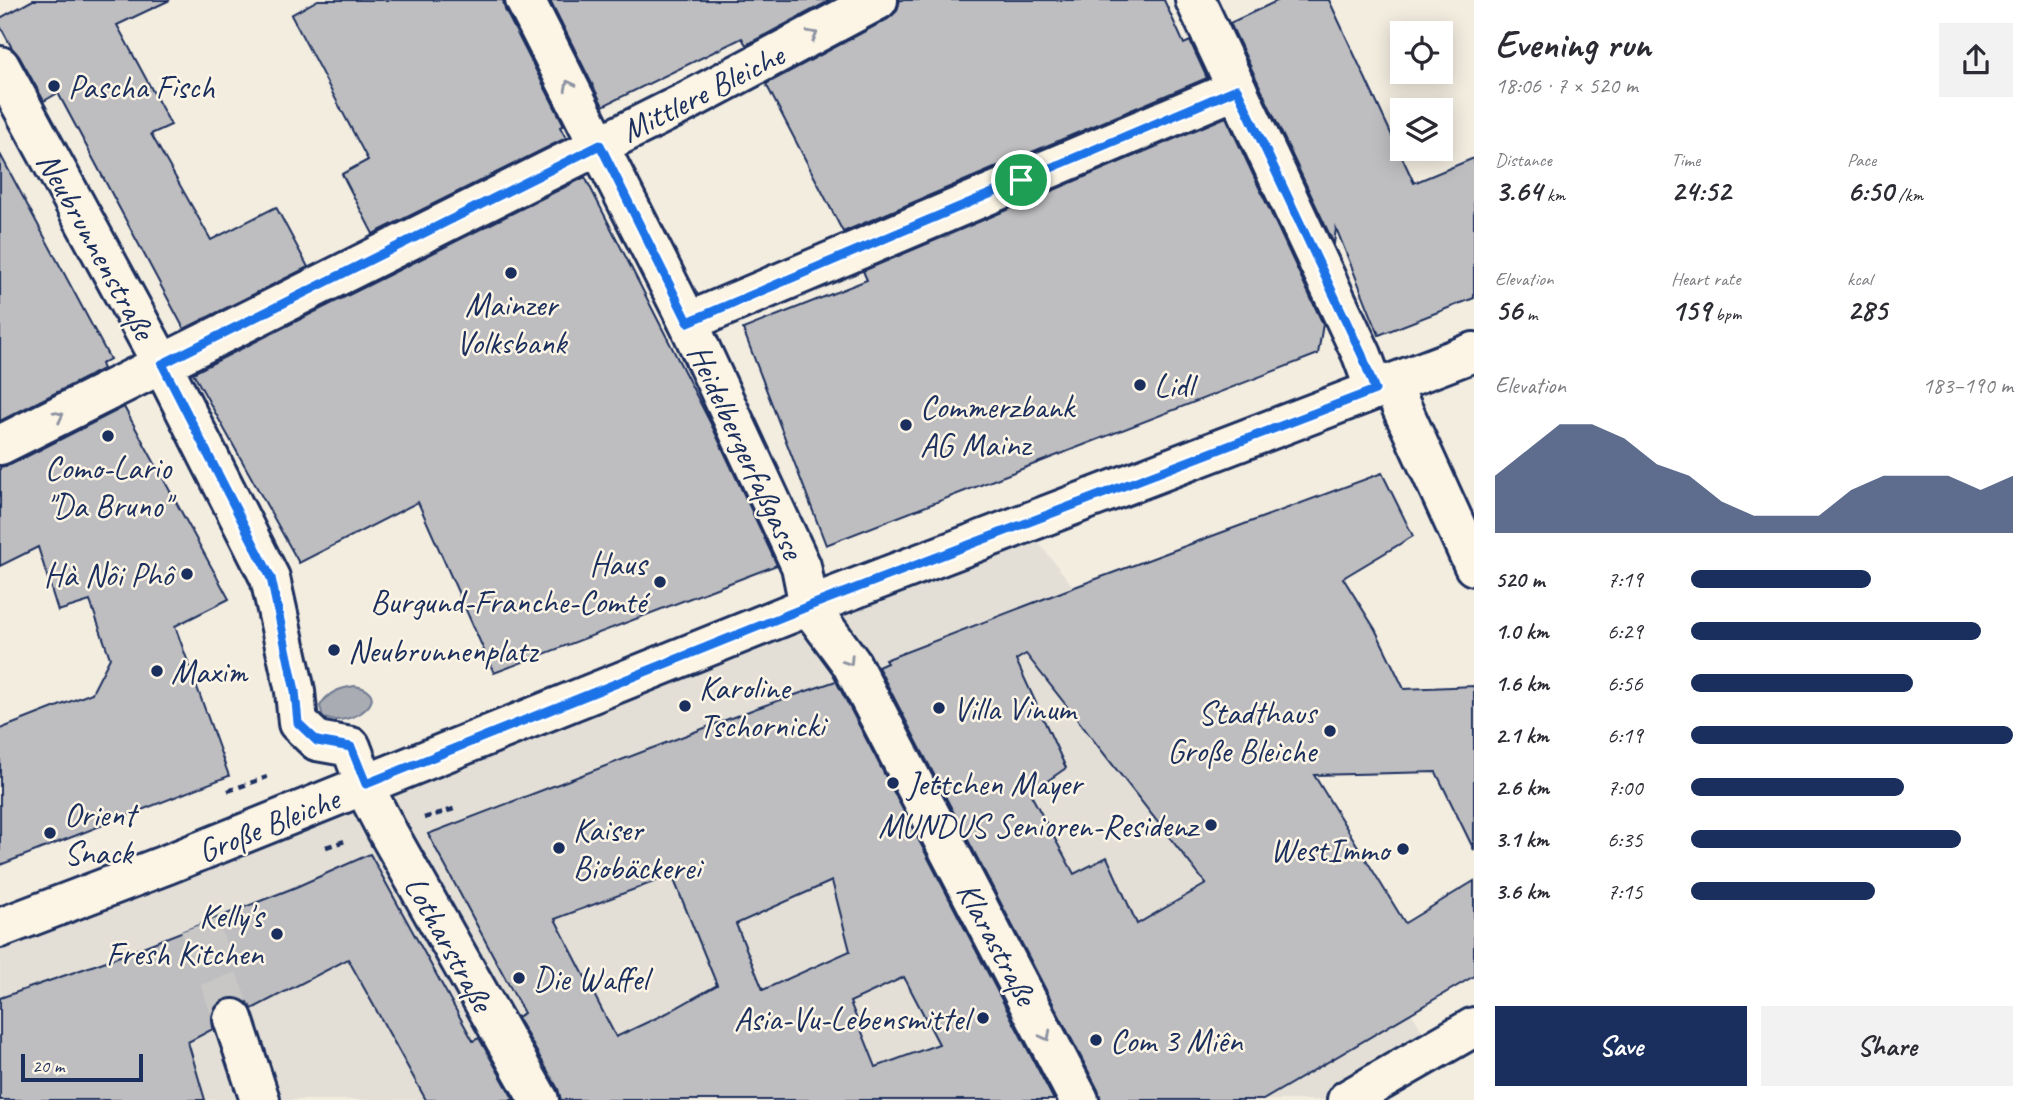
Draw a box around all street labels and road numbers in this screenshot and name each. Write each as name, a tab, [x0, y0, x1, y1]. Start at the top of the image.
street label: Mittlere Bleiche	[614, 33, 793, 152]
street label: Neubrunnenstraße	[27, 144, 166, 349]
street label: Heidelbergerfaßgasse	[678, 338, 815, 567]
street label: Große Bleiche	[192, 777, 347, 872]
street label: Lotharstraße	[395, 869, 505, 1020]
street label: Klarastraße	[947, 875, 1048, 1014]

